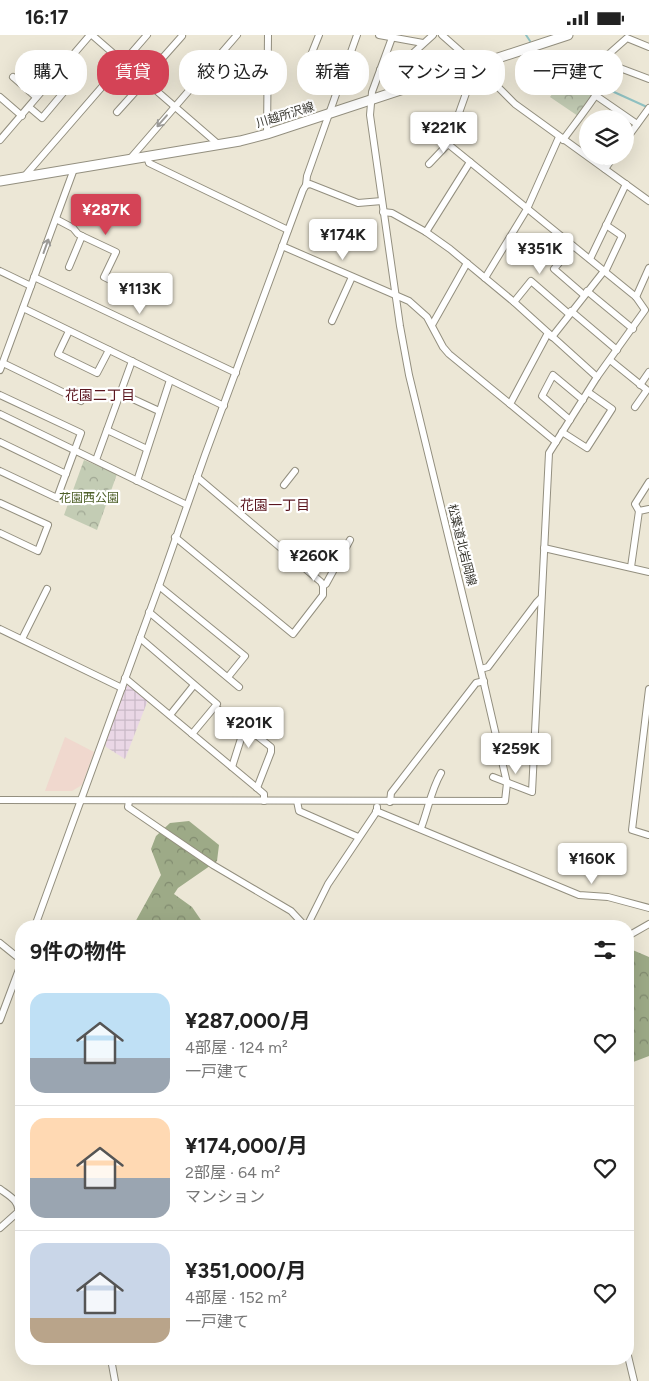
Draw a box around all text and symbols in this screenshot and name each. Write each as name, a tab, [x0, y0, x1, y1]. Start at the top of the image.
text: 16:17	[25, 6, 68, 29]
chip: 購入	[15, 50, 87, 95]
chip: 賃貸	[97, 50, 169, 95]
chip: 絞り込み	[179, 50, 287, 95]
chip: 新着	[297, 50, 369, 95]
chip: マンション	[379, 50, 505, 95]
chip: 一戸建て	[515, 50, 623, 95]
street label: 川越所沢線	[254, 100, 316, 130]
map controls	[579, 110, 634, 165]
button: layers	[579, 110, 634, 165]
pin: ¥221K	[409, 111, 479, 154]
one-way arrow	[156, 114, 168, 127]
text: ¥221K	[421, 118, 467, 137]
pin: ¥287K	[71, 193, 141, 236]
text: ¥287K	[82, 200, 130, 219]
pin: ¥174K	[308, 219, 378, 261]
text: ¥174K	[320, 225, 366, 244]
pin: ¥351K	[505, 233, 575, 275]
one-way arrow	[42, 239, 51, 255]
text: ¥351K	[517, 239, 563, 258]
pin: ¥113K	[105, 273, 175, 315]
text: ¥113K	[119, 279, 161, 298]
district label: 花園二丁目	[65, 387, 135, 404]
park label: 花園西公園	[59, 491, 119, 505]
district label: 花園一丁目	[240, 497, 310, 514]
street label: 松葉道北岩岡線	[445, 503, 479, 587]
pin: ¥260K	[279, 539, 349, 582]
text: ¥260K	[289, 546, 339, 565]
pin: ¥201K	[214, 707, 284, 749]
text: ¥201K	[226, 713, 272, 732]
pin: ¥259K	[481, 733, 551, 775]
text: ¥259K	[492, 739, 540, 758]
pin: ¥160K	[557, 843, 627, 885]
text: ¥160K	[569, 849, 615, 868]
icon: filters	[591, 936, 619, 964]
text: 9件の物件	[30, 939, 126, 964]
text: ¥287,000/月	[185, 1008, 311, 1033]
icon: home	[70, 1013, 130, 1073]
icon: heart	[591, 1029, 619, 1057]
text: 4部屋 · 124 m²	[185, 1038, 288, 1057]
text: 一戸建て	[185, 1062, 249, 1081]
text: ¥174,000/月	[185, 1133, 308, 1158]
icon: home	[70, 1138, 130, 1198]
icon: heart	[591, 1154, 619, 1182]
text: 2部屋 · 64 m²	[185, 1163, 280, 1182]
text: マンション	[185, 1187, 265, 1206]
text: ¥351,000/月	[185, 1258, 307, 1283]
icon: home	[70, 1263, 130, 1323]
icon: heart	[591, 1279, 619, 1307]
text: 4部屋 · 152 m²	[185, 1288, 287, 1307]
text: 一戸建て	[185, 1312, 249, 1331]

